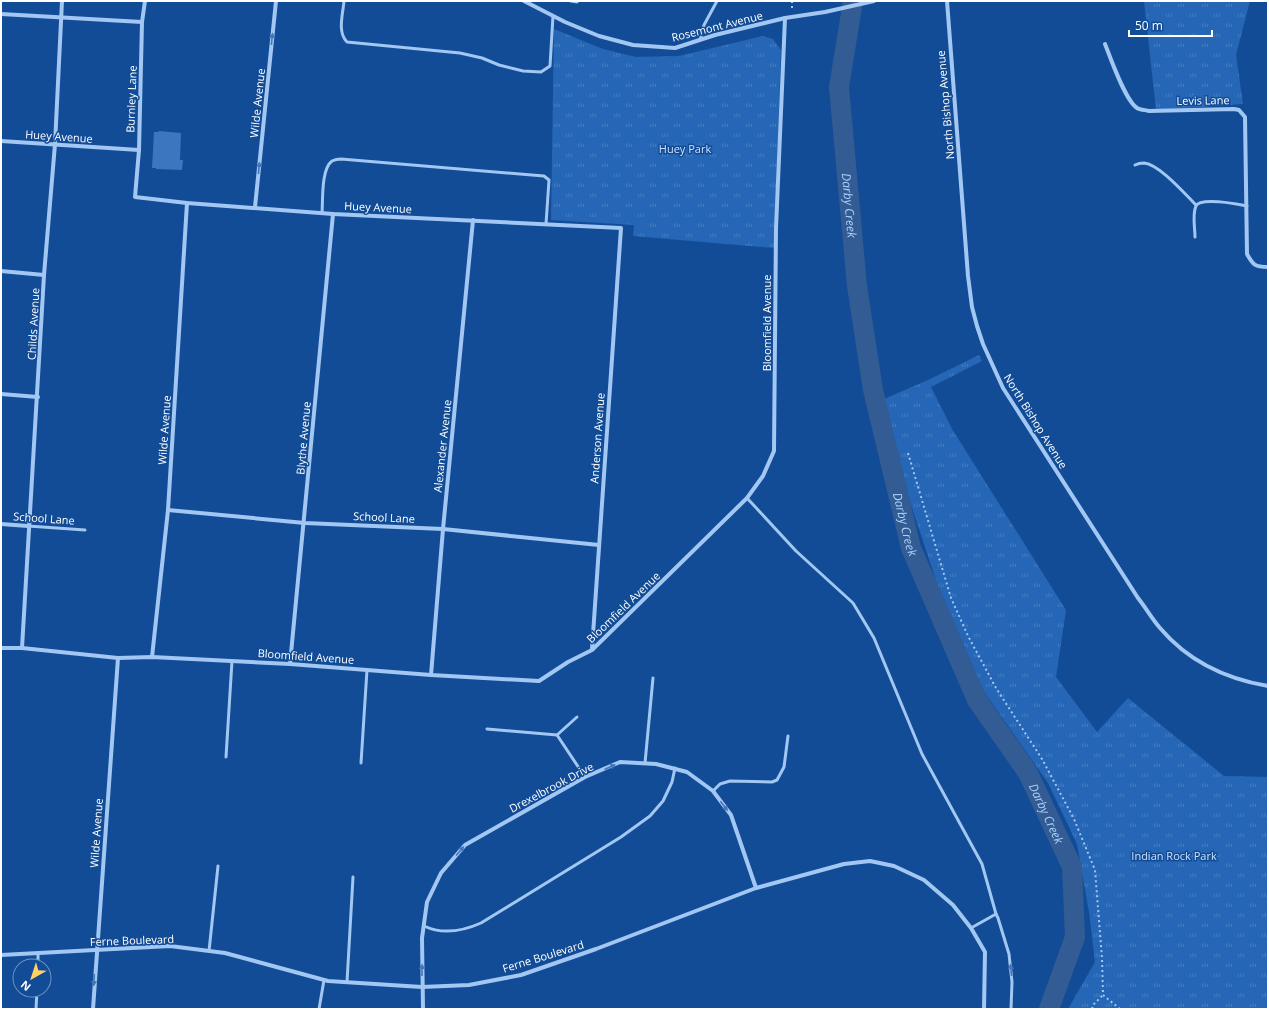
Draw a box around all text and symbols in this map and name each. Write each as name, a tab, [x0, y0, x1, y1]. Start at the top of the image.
street label: Rosemont Avenue	[670, 7, 764, 45]
scale bar	[1129, 12, 1212, 38]
text: 50 m	[1135, 17, 1163, 34]
one-way arrow	[269, 33, 275, 45]
street label: North Bishop Avenue	[933, 50, 957, 160]
street label: Burnley Lane	[122, 65, 140, 133]
street label: Wilde Avenue	[246, 68, 268, 138]
street label: Levis Lane	[1176, 92, 1230, 108]
street label: Huey Avenue	[25, 126, 93, 146]
park label: Huey Park	[659, 141, 711, 156]
one-way arrow	[256, 162, 262, 174]
water label: Darby Creek	[838, 172, 861, 240]
street label: Huey Avenue	[344, 198, 412, 216]
street label: Bloomfield Avenue	[759, 275, 774, 371]
street label: Childs Avenue	[24, 287, 42, 361]
street label: North Bishop Avenue	[1001, 371, 1071, 471]
street label: Anderson Avenue	[586, 392, 608, 484]
street label: Wilde Avenue	[154, 395, 174, 465]
street label: Alexander Avenue	[430, 399, 454, 493]
street label: Blythe Avenue	[292, 401, 314, 475]
water label: Darby Creek	[889, 491, 922, 560]
street label: School Lane	[13, 508, 75, 528]
street label: School Lane	[353, 508, 415, 526]
street label: Bloomfield Avenue	[583, 568, 663, 646]
street label: Bloomfield Avenue	[257, 645, 355, 667]
street label: Drexelbrook Drive	[506, 758, 596, 816]
one-way arrow	[604, 763, 616, 769]
water label: Darby Creek	[1025, 780, 1069, 847]
street label: Wilde Avenue	[86, 798, 106, 868]
one-way arrow	[720, 800, 728, 811]
one-way arrow	[456, 845, 465, 856]
park label: Indian Rock Park	[1131, 848, 1217, 863]
street label: Ferne Boulevard	[90, 931, 174, 949]
street label: Ferne Boulevard	[500, 936, 586, 976]
north arrow	[12, 958, 52, 998]
one-way arrow	[419, 963, 425, 976]
one-way arrow	[1008, 964, 1014, 976]
one-way arrow	[91, 974, 98, 986]
text: N	[17, 978, 34, 995]

